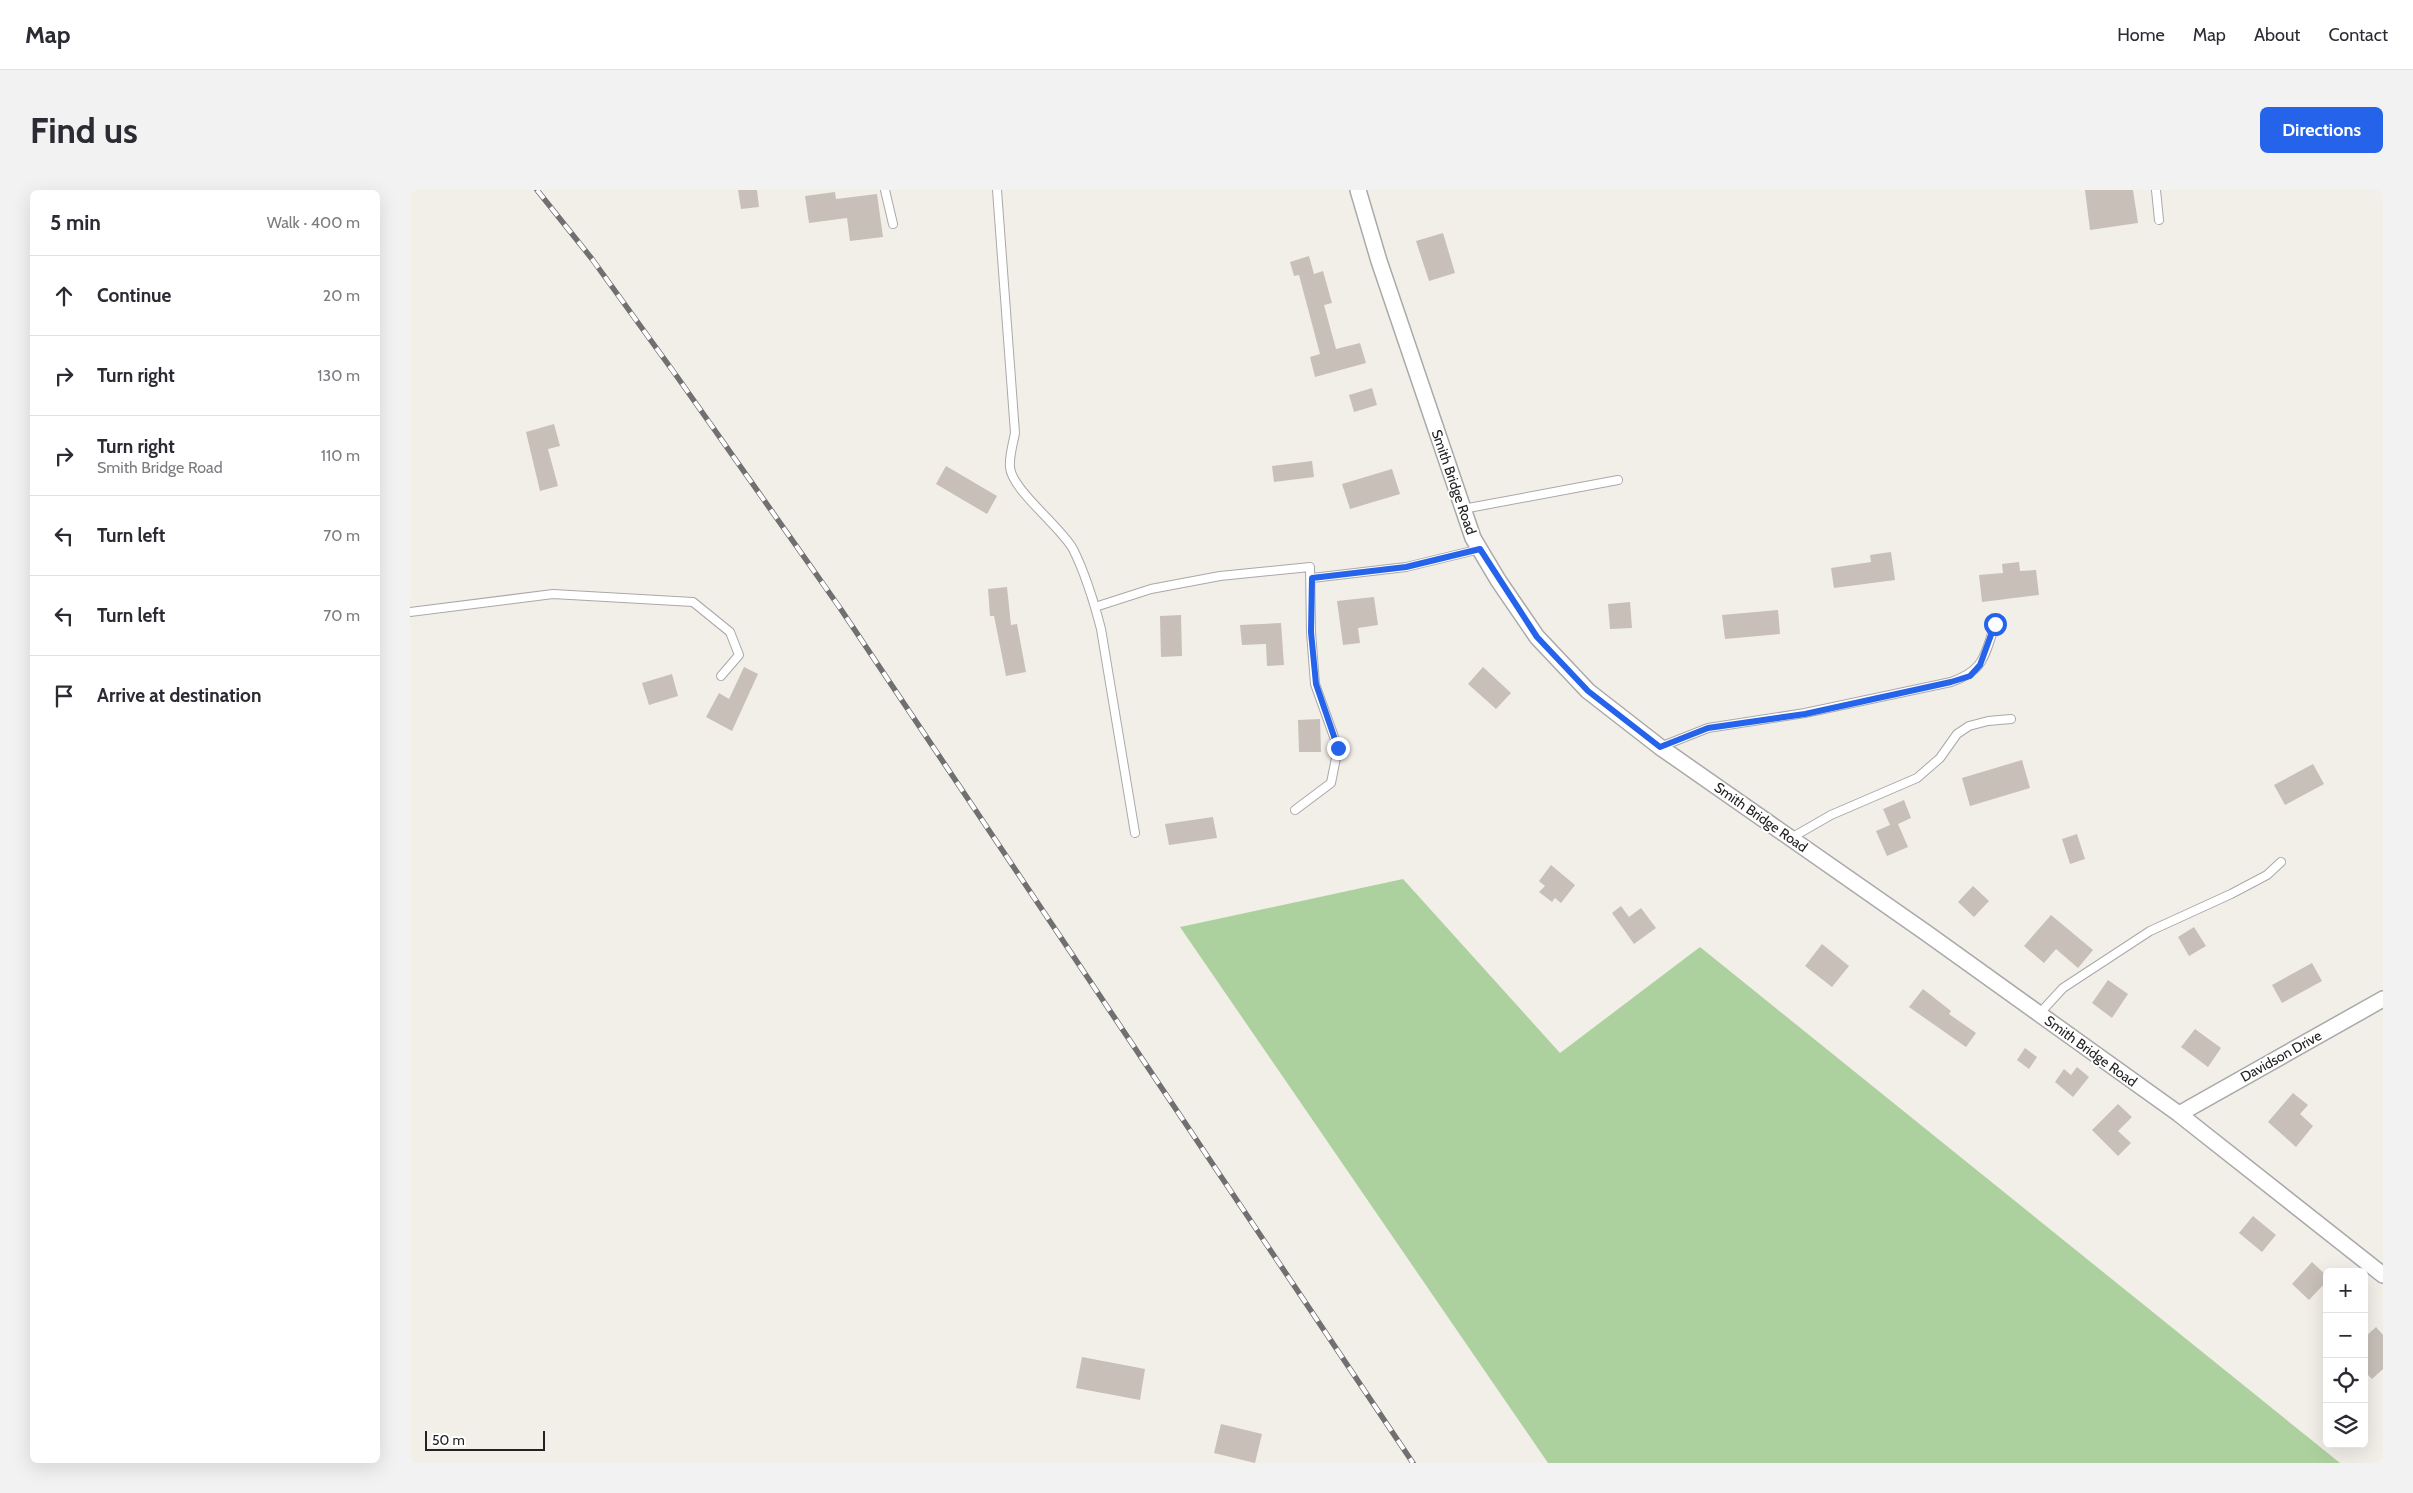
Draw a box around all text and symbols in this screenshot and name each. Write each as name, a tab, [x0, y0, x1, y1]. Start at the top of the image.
text: Map	[25, 20, 71, 49]
text: Home	[2117, 24, 2165, 46]
text: Map	[2193, 24, 2226, 46]
text: About	[2254, 24, 2300, 46]
text: Contact	[2328, 24, 2388, 46]
button: Directions	[2260, 107, 2383, 153]
text: Find us	[30, 109, 138, 152]
text: 5 min	[50, 210, 101, 235]
text: Walk · 400 m	[267, 213, 360, 232]
icon: ahead	[50, 282, 78, 310]
text: Continue	[97, 284, 171, 307]
text: 20 m	[323, 286, 360, 305]
icon: right	[50, 362, 78, 390]
text: Turn right	[97, 364, 175, 387]
text: 130 m	[317, 366, 360, 385]
street label: Smith Bridge Road	[1428, 427, 1480, 537]
text: Turn right	[97, 435, 175, 458]
icon: right	[50, 442, 78, 470]
text: 110 m	[321, 446, 360, 465]
text: Smith Bridge Road	[97, 458, 223, 477]
icon: left	[50, 522, 78, 550]
text: Turn left	[97, 524, 165, 547]
text: 70 m	[323, 526, 360, 545]
icon: left	[50, 602, 78, 630]
text: Turn left	[97, 604, 165, 627]
text: 70 m	[323, 606, 360, 625]
route start	[1984, 613, 2007, 636]
icon: arrive	[50, 682, 78, 710]
text: Arrive at destination	[97, 684, 261, 707]
route end	[1327, 737, 1350, 760]
street label: Smith Bridge Road	[1711, 778, 1811, 856]
street label: Smith Bridge Road	[2041, 1011, 2141, 1091]
street label: Davidson Drive	[2237, 1026, 2325, 1086]
map controls	[2323, 1268, 2368, 1448]
button: +	[2323, 1268, 2368, 1313]
button: −	[2323, 1313, 2368, 1358]
button: locate	[2323, 1358, 2368, 1403]
button: layers	[2323, 1403, 2368, 1448]
scale bar	[425, 1428, 545, 1451]
text: 50 m	[432, 1431, 465, 1449]

